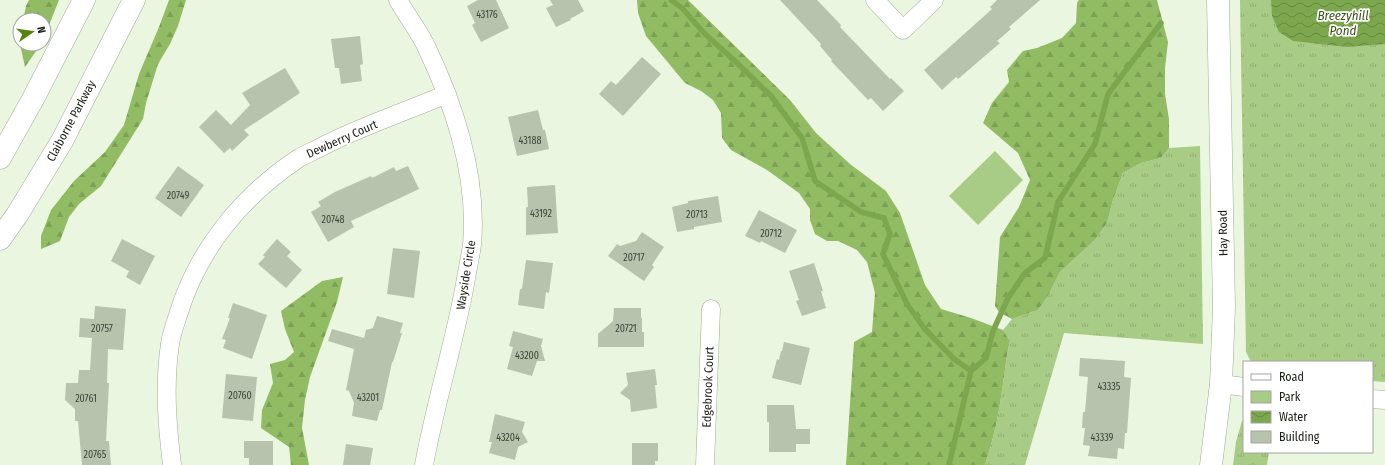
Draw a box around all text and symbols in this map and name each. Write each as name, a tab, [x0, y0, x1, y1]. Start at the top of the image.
water label: Breezyhill Pond	[1317, 8, 1369, 38]
house number: 43176	[476, 9, 498, 21]
north arrow	[12, 12, 52, 52]
text: N	[34, 25, 48, 35]
street label: Claiborne Parkway	[44, 77, 99, 164]
street label: Dewberry Court	[304, 117, 380, 161]
house number: 43188	[519, 135, 541, 147]
house number: 20749	[167, 190, 189, 202]
house number: 43192	[530, 208, 553, 220]
house number: 20713	[686, 209, 708, 221]
street label: Hay Road	[1216, 210, 1230, 256]
house number: 20748	[322, 214, 345, 226]
house number: 20712	[760, 228, 782, 240]
street label: Wayside Circle	[454, 239, 478, 311]
house number: 20717	[623, 252, 645, 264]
house number: 20757	[91, 323, 113, 335]
house number: 20721	[615, 323, 637, 335]
street label: Edgebrook Court	[700, 346, 716, 428]
house number: 43200	[515, 350, 539, 362]
legend	[1243, 361, 1373, 453]
text: Road	[1279, 370, 1304, 384]
house number: 43335	[1098, 381, 1121, 393]
house number: 20760	[228, 390, 252, 402]
text: Park	[1279, 390, 1301, 404]
house number: 43201	[357, 392, 379, 404]
house number: 20761	[75, 393, 97, 405]
text: Water	[1279, 410, 1308, 424]
text: Building	[1279, 430, 1320, 444]
house number: 43204	[496, 432, 520, 444]
house number: 43339	[1091, 432, 1114, 444]
house number: 20765	[84, 449, 107, 461]

